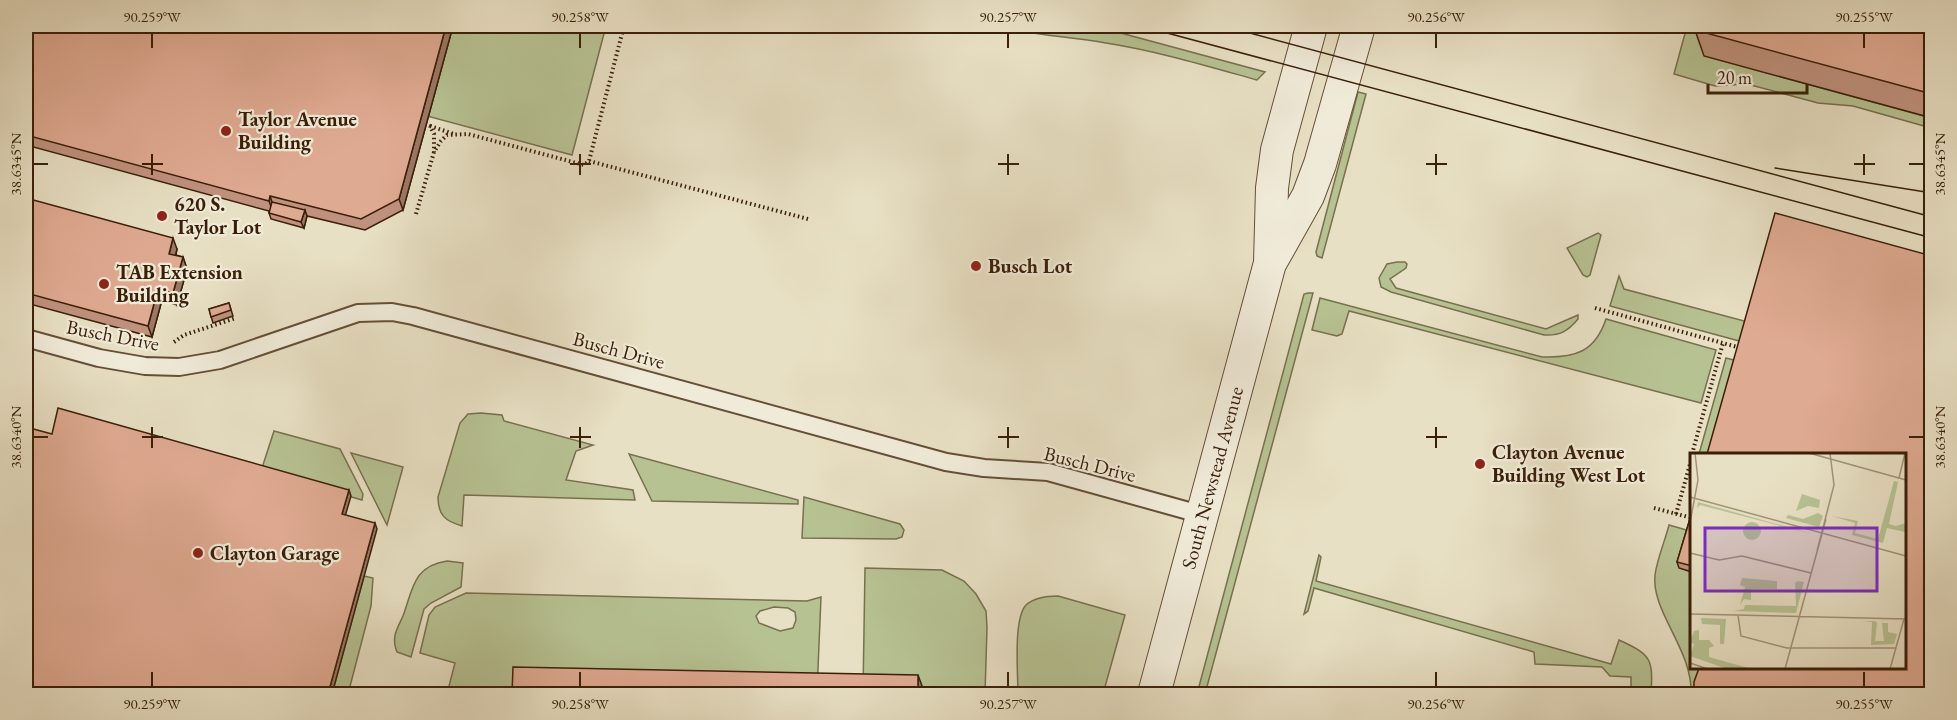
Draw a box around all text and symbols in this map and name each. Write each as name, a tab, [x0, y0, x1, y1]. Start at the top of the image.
text: 90.259°W	[123, 7, 181, 26]
text: 90.258°W	[551, 7, 609, 26]
text: 90.257°W	[979, 7, 1037, 26]
text: 90.256°W	[1407, 7, 1465, 26]
text: 90.255°W	[1835, 7, 1893, 26]
scale bar	[1708, 57, 1807, 95]
text: 20 m	[1717, 66, 1752, 89]
place label: Taylor Avenue Building	[238, 106, 357, 155]
marker: Taylor Avenue Building	[219, 124, 233, 138]
text: 38.6345°N	[6, 132, 25, 195]
text: 38.6345°N	[1930, 132, 1949, 195]
place label: 620 S. Taylor Lot	[174, 191, 262, 240]
marker: 620 S. Taylor Lot	[155, 209, 169, 223]
place label: Busch Lot	[988, 253, 1073, 279]
place label: TAB Extension Building	[116, 259, 243, 308]
marker: Busch Lot	[969, 259, 983, 273]
marker: TAB Extension Building	[97, 277, 111, 291]
street label: Busch Drive	[64, 313, 162, 357]
street label: Busch Drive	[570, 325, 668, 375]
street label: South Newstead Avenue	[1175, 383, 1249, 572]
text: 38.6340°N	[6, 405, 25, 468]
text: 38.6340°N	[1930, 405, 1949, 468]
place label: Clayton Avenue Building West Lot	[1492, 439, 1646, 488]
street label: Busch Drive	[1041, 440, 1139, 488]
inset map	[1690, 453, 1906, 669]
marker: Clayton Avenue Building West Lot	[1473, 457, 1487, 471]
place label: Clayton Garage	[210, 540, 340, 566]
marker: Clayton Garage	[191, 546, 205, 560]
text: 90.259°W	[123, 694, 181, 713]
text: 90.258°W	[551, 694, 609, 713]
text: 90.257°W	[979, 694, 1037, 713]
text: 90.256°W	[1407, 694, 1465, 713]
text: 90.255°W	[1835, 694, 1893, 713]

